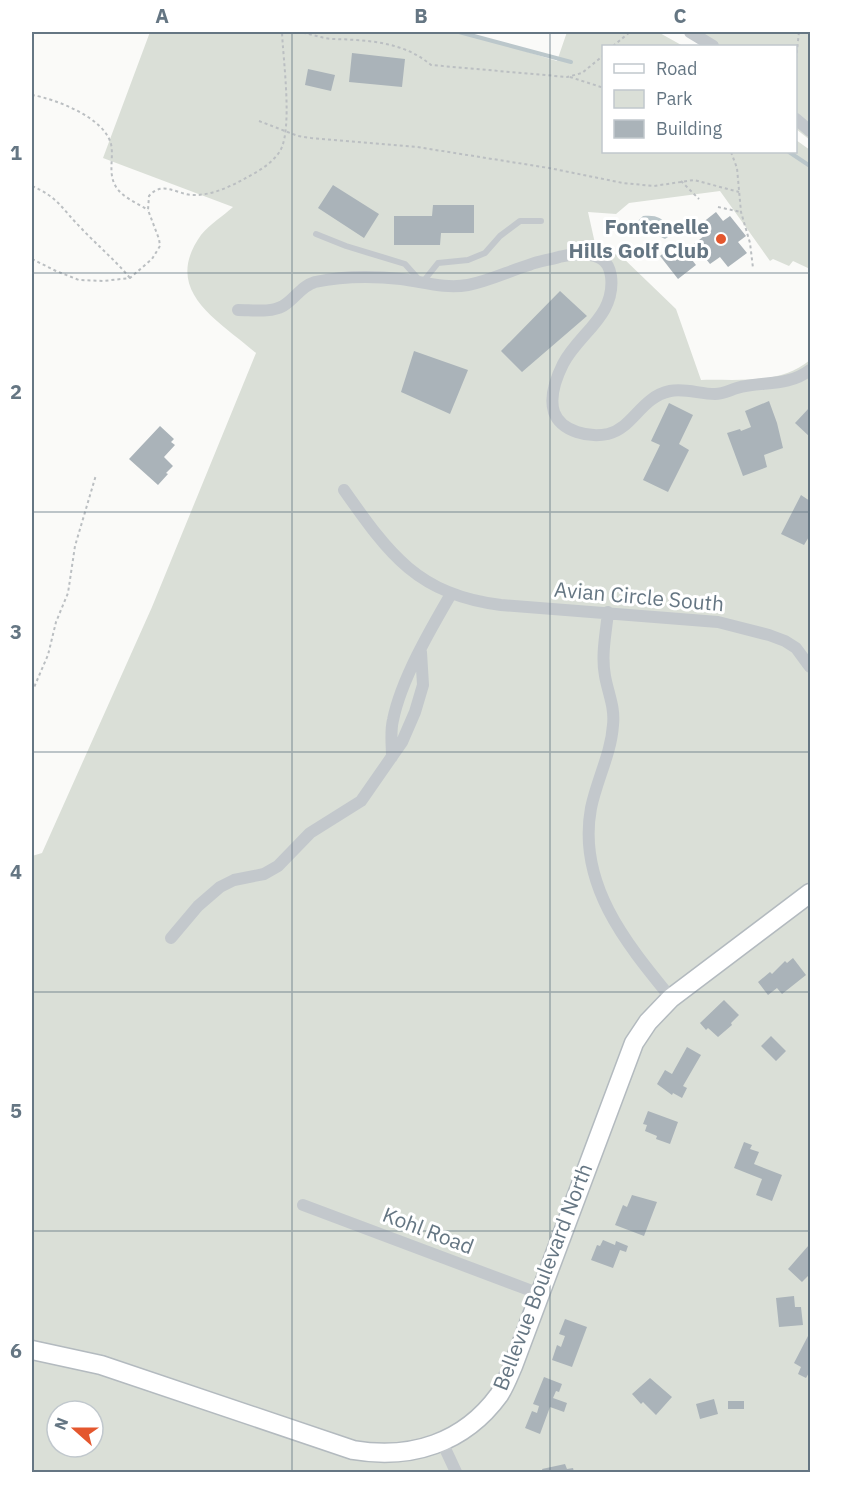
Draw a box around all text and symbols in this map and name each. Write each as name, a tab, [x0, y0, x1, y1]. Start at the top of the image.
text: A	[155, 2, 169, 29]
text: B	[414, 2, 428, 29]
text: C	[673, 2, 687, 29]
legend	[602, 45, 797, 153]
text: Road	[656, 57, 697, 80]
text: Park	[656, 87, 693, 110]
text: Building	[656, 117, 723, 140]
text: 1	[10, 139, 22, 166]
place label: Fontenelle Hills Golf Club	[569, 212, 709, 264]
marker: Fontenelle Hills Golf Club	[714, 232, 728, 246]
text: 2	[10, 378, 22, 405]
street label: Avian Circle South	[553, 575, 725, 617]
text: 3	[10, 618, 22, 645]
text: 4	[10, 858, 22, 885]
text: 5	[10, 1097, 22, 1124]
street label: Bellevue Boulevard North	[486, 1159, 598, 1394]
street label: Kohl Road	[379, 1200, 478, 1260]
text: 6	[10, 1337, 22, 1364]
north arrow	[45, 1399, 105, 1459]
text: N	[50, 1415, 72, 1433]

